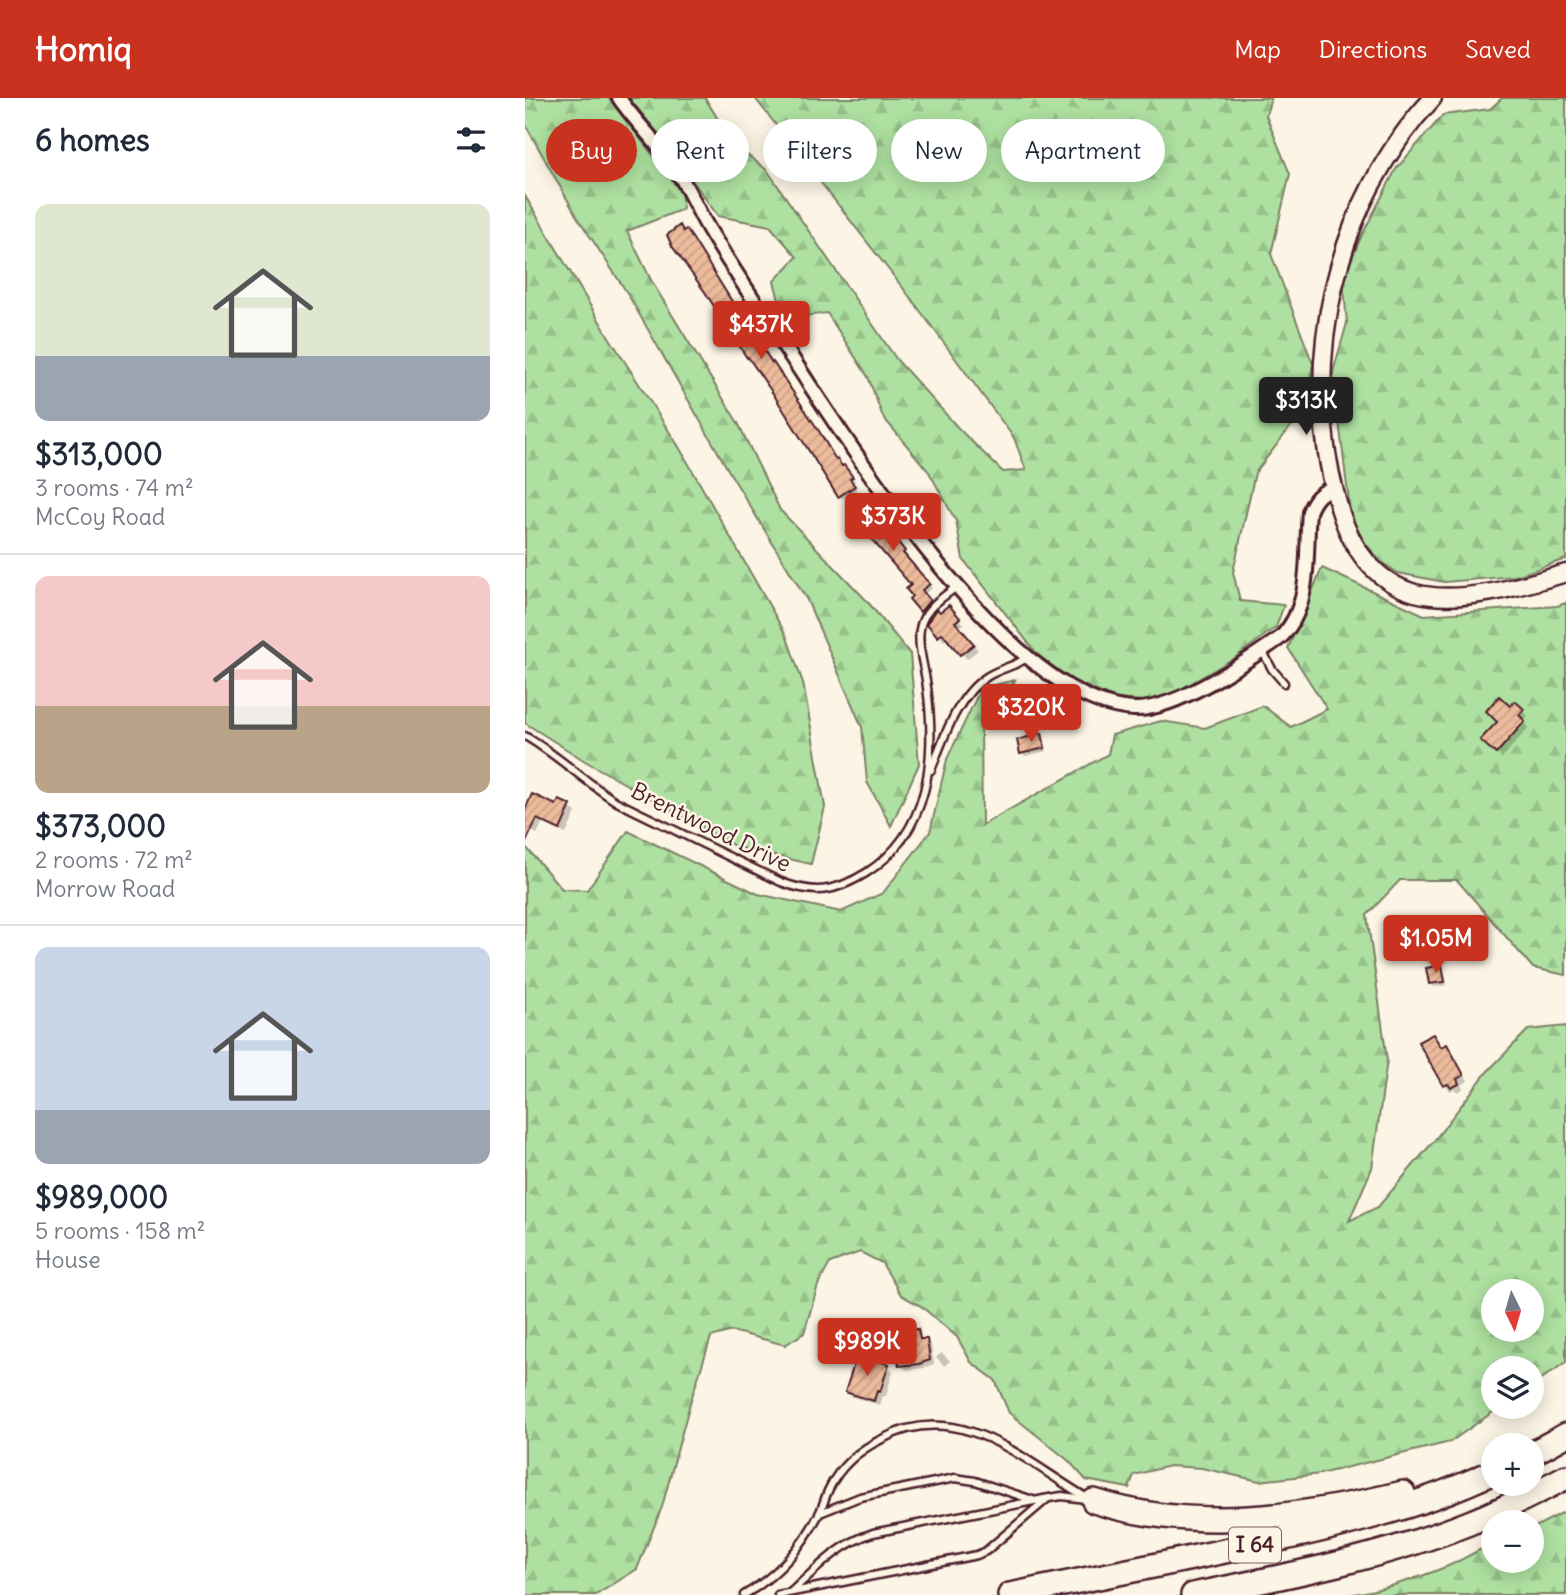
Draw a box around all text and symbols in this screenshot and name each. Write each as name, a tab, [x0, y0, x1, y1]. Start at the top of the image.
text: Homiq	[35, 28, 132, 70]
text: Map	[1234, 34, 1281, 64]
text: Directions	[1319, 34, 1427, 64]
text: Saved	[1465, 34, 1531, 64]
chip: Buy	[546, 119, 637, 182]
chip: Rent	[651, 119, 749, 182]
chip: Filters	[763, 119, 877, 182]
chip: New	[891, 119, 987, 182]
chip: Apartment	[1001, 119, 1165, 182]
text: 6 homes	[35, 121, 150, 159]
icon: filters	[452, 121, 490, 159]
icon: home	[200, 250, 326, 376]
pin: $437K	[712, 302, 810, 361]
text: $437K	[729, 309, 793, 338]
pin: $313K	[1257, 378, 1355, 437]
text: $313K	[1275, 385, 1337, 414]
text: $313,000	[35, 435, 163, 473]
text: 3 rooms · 74 m²	[35, 473, 194, 502]
pin: $373K	[844, 494, 942, 553]
text: $373K	[861, 501, 925, 530]
text: McCoy Road	[35, 502, 165, 531]
icon: home	[200, 622, 326, 748]
pin: $320K	[982, 684, 1080, 744]
text: $320K	[997, 692, 1065, 721]
street label: Brentwood Drive	[627, 775, 796, 878]
text: $373,000	[35, 807, 166, 845]
text: 2 rooms · 72 m²	[35, 845, 193, 874]
text: Morrow Road	[35, 874, 175, 903]
pin: $1.05M	[1379, 916, 1493, 975]
text: $1.05M	[1399, 923, 1473, 952]
icon: home	[200, 993, 326, 1119]
text: $989,000	[35, 1178, 168, 1216]
text: 5 rooms · 158 m²	[35, 1216, 205, 1245]
text: House	[35, 1245, 101, 1274]
north arrow	[1481, 1279, 1543, 1342]
map controls	[1481, 1279, 1544, 1573]
pin: $989K	[818, 1318, 916, 1378]
text: $989K	[834, 1326, 900, 1355]
button: layers	[1481, 1356, 1544, 1419]
button: +	[1481, 1433, 1544, 1496]
button: −	[1481, 1510, 1544, 1573]
road number: I 64	[1229, 1528, 1281, 1562]

